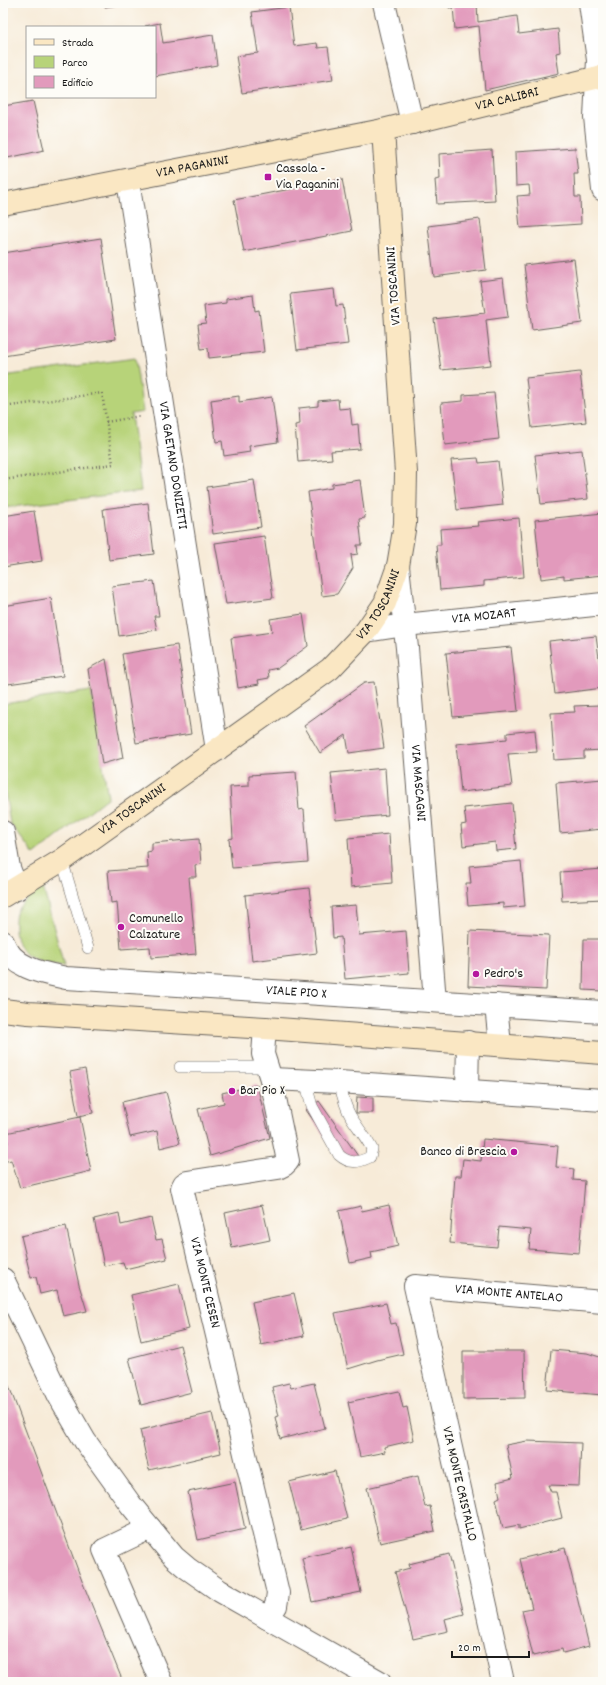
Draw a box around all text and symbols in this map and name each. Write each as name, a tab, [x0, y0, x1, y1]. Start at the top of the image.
legend	[26, 26, 156, 98]
text: Strada	[62, 35, 93, 52]
text: Parco	[62, 55, 88, 72]
text: Edificio	[62, 75, 93, 92]
street label: VIA CALIBRI	[474, 82, 541, 117]
street label: VIA PAGANINI	[155, 150, 231, 184]
place label: Cassola - Via Paganini	[276, 159, 339, 195]
marker: Cassola - Via Paganini	[263, 172, 273, 182]
street label: VIA TOSCANINI	[381, 245, 407, 326]
street label: VIA GAETANO DONIZETTI	[153, 400, 192, 532]
street label: VIA TOSCANINI	[352, 566, 406, 645]
street label: VIA MOZART	[451, 603, 518, 630]
street label: VIA MASCAGNI	[405, 744, 431, 823]
street label: VIA TOSCANINI	[95, 778, 171, 841]
place label: Comunello Calzature	[129, 909, 183, 945]
marker: Comunello Calzature	[116, 922, 126, 932]
place label: Pedro's	[484, 964, 523, 984]
marker: Pedro's	[471, 969, 481, 979]
street label: VIALE PIO X	[265, 981, 327, 1004]
place label: Bar Pio X	[240, 1081, 285, 1101]
marker: Bar Pio X	[227, 1086, 237, 1096]
place label: Banco di Brescia	[420, 1142, 506, 1162]
marker: Banco di Brescia	[509, 1147, 519, 1157]
street label: VIA MONTE CESEN	[184, 1235, 225, 1330]
street label: VIA MONTE ANTELAO	[454, 1279, 564, 1309]
street label: VIA MONTE CRISTALLO	[436, 1425, 482, 1543]
scale bar	[452, 1633, 529, 1659]
text: 20 m	[458, 1640, 481, 1657]

